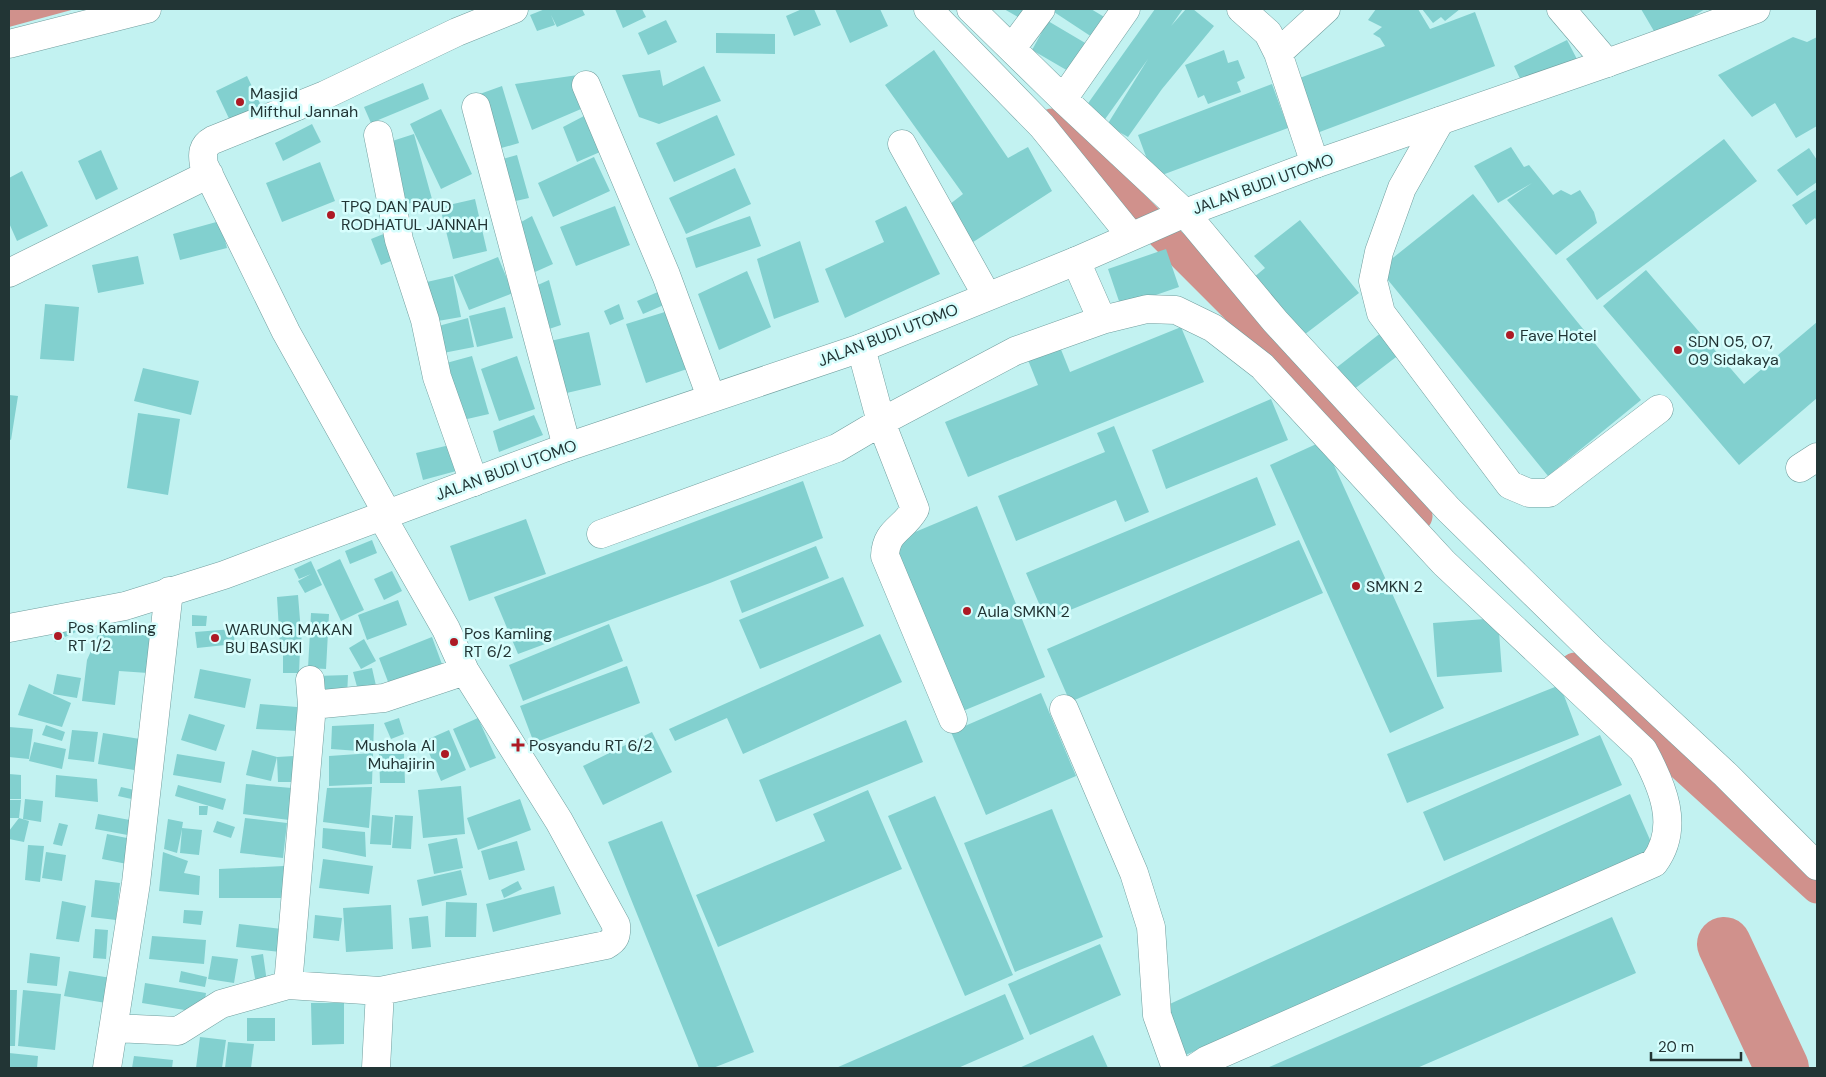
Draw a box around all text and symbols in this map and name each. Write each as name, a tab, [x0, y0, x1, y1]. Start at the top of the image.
place label: Masjid Mifthul Jannah	[250, 83, 358, 122]
marker: Masjid Mifthul Jannah	[234, 96, 246, 108]
street label: JALAN BUDI UTOMO	[1190, 149, 1336, 219]
place label: TPQ DAN PAUD RODHATUL JANNAH	[341, 196, 488, 235]
marker: TPQ DAN PAUD RODHATUL JANNAH	[325, 209, 337, 221]
street label: JALAN BUDI UTOMO	[815, 299, 961, 371]
place label: Fave Hotel	[1520, 325, 1597, 346]
marker: Fave Hotel	[1504, 329, 1516, 341]
place label: SDN 05, 07, 09 Sidakaya	[1688, 331, 1779, 370]
marker: SDN 05, 07, 09 Sidakaya	[1672, 344, 1684, 356]
street label: JALAN BUDI UTOMO	[433, 435, 579, 505]
place label: SMKN 2	[1366, 576, 1423, 597]
marker: SMKN 2	[1350, 580, 1362, 592]
place label: Aula SMKN 2	[977, 601, 1070, 622]
marker: Aula SMKN 2	[961, 605, 973, 617]
place label: Pos Kamling RT 1/2	[68, 617, 156, 656]
place label: WARUNG MAKAN BU BASUKI	[225, 619, 353, 658]
place label: Pos Kamling RT 6/2	[464, 623, 552, 662]
marker: Pos Kamling RT 1/2	[52, 630, 64, 642]
marker: WARUNG MAKAN BU BASUKI	[209, 632, 221, 644]
marker: Pos Kamling RT 6/2	[448, 636, 460, 648]
place label: Mushola Al Muhajirin	[355, 735, 435, 774]
place label: Posyandu RT 6/2	[529, 735, 652, 756]
marker: Posyandu RT 6/2	[511, 738, 525, 752]
marker: Mushola Al Muhajirin	[439, 748, 451, 760]
scale bar	[1651, 1030, 1741, 1062]
text: 20 m	[1658, 1037, 1694, 1057]

